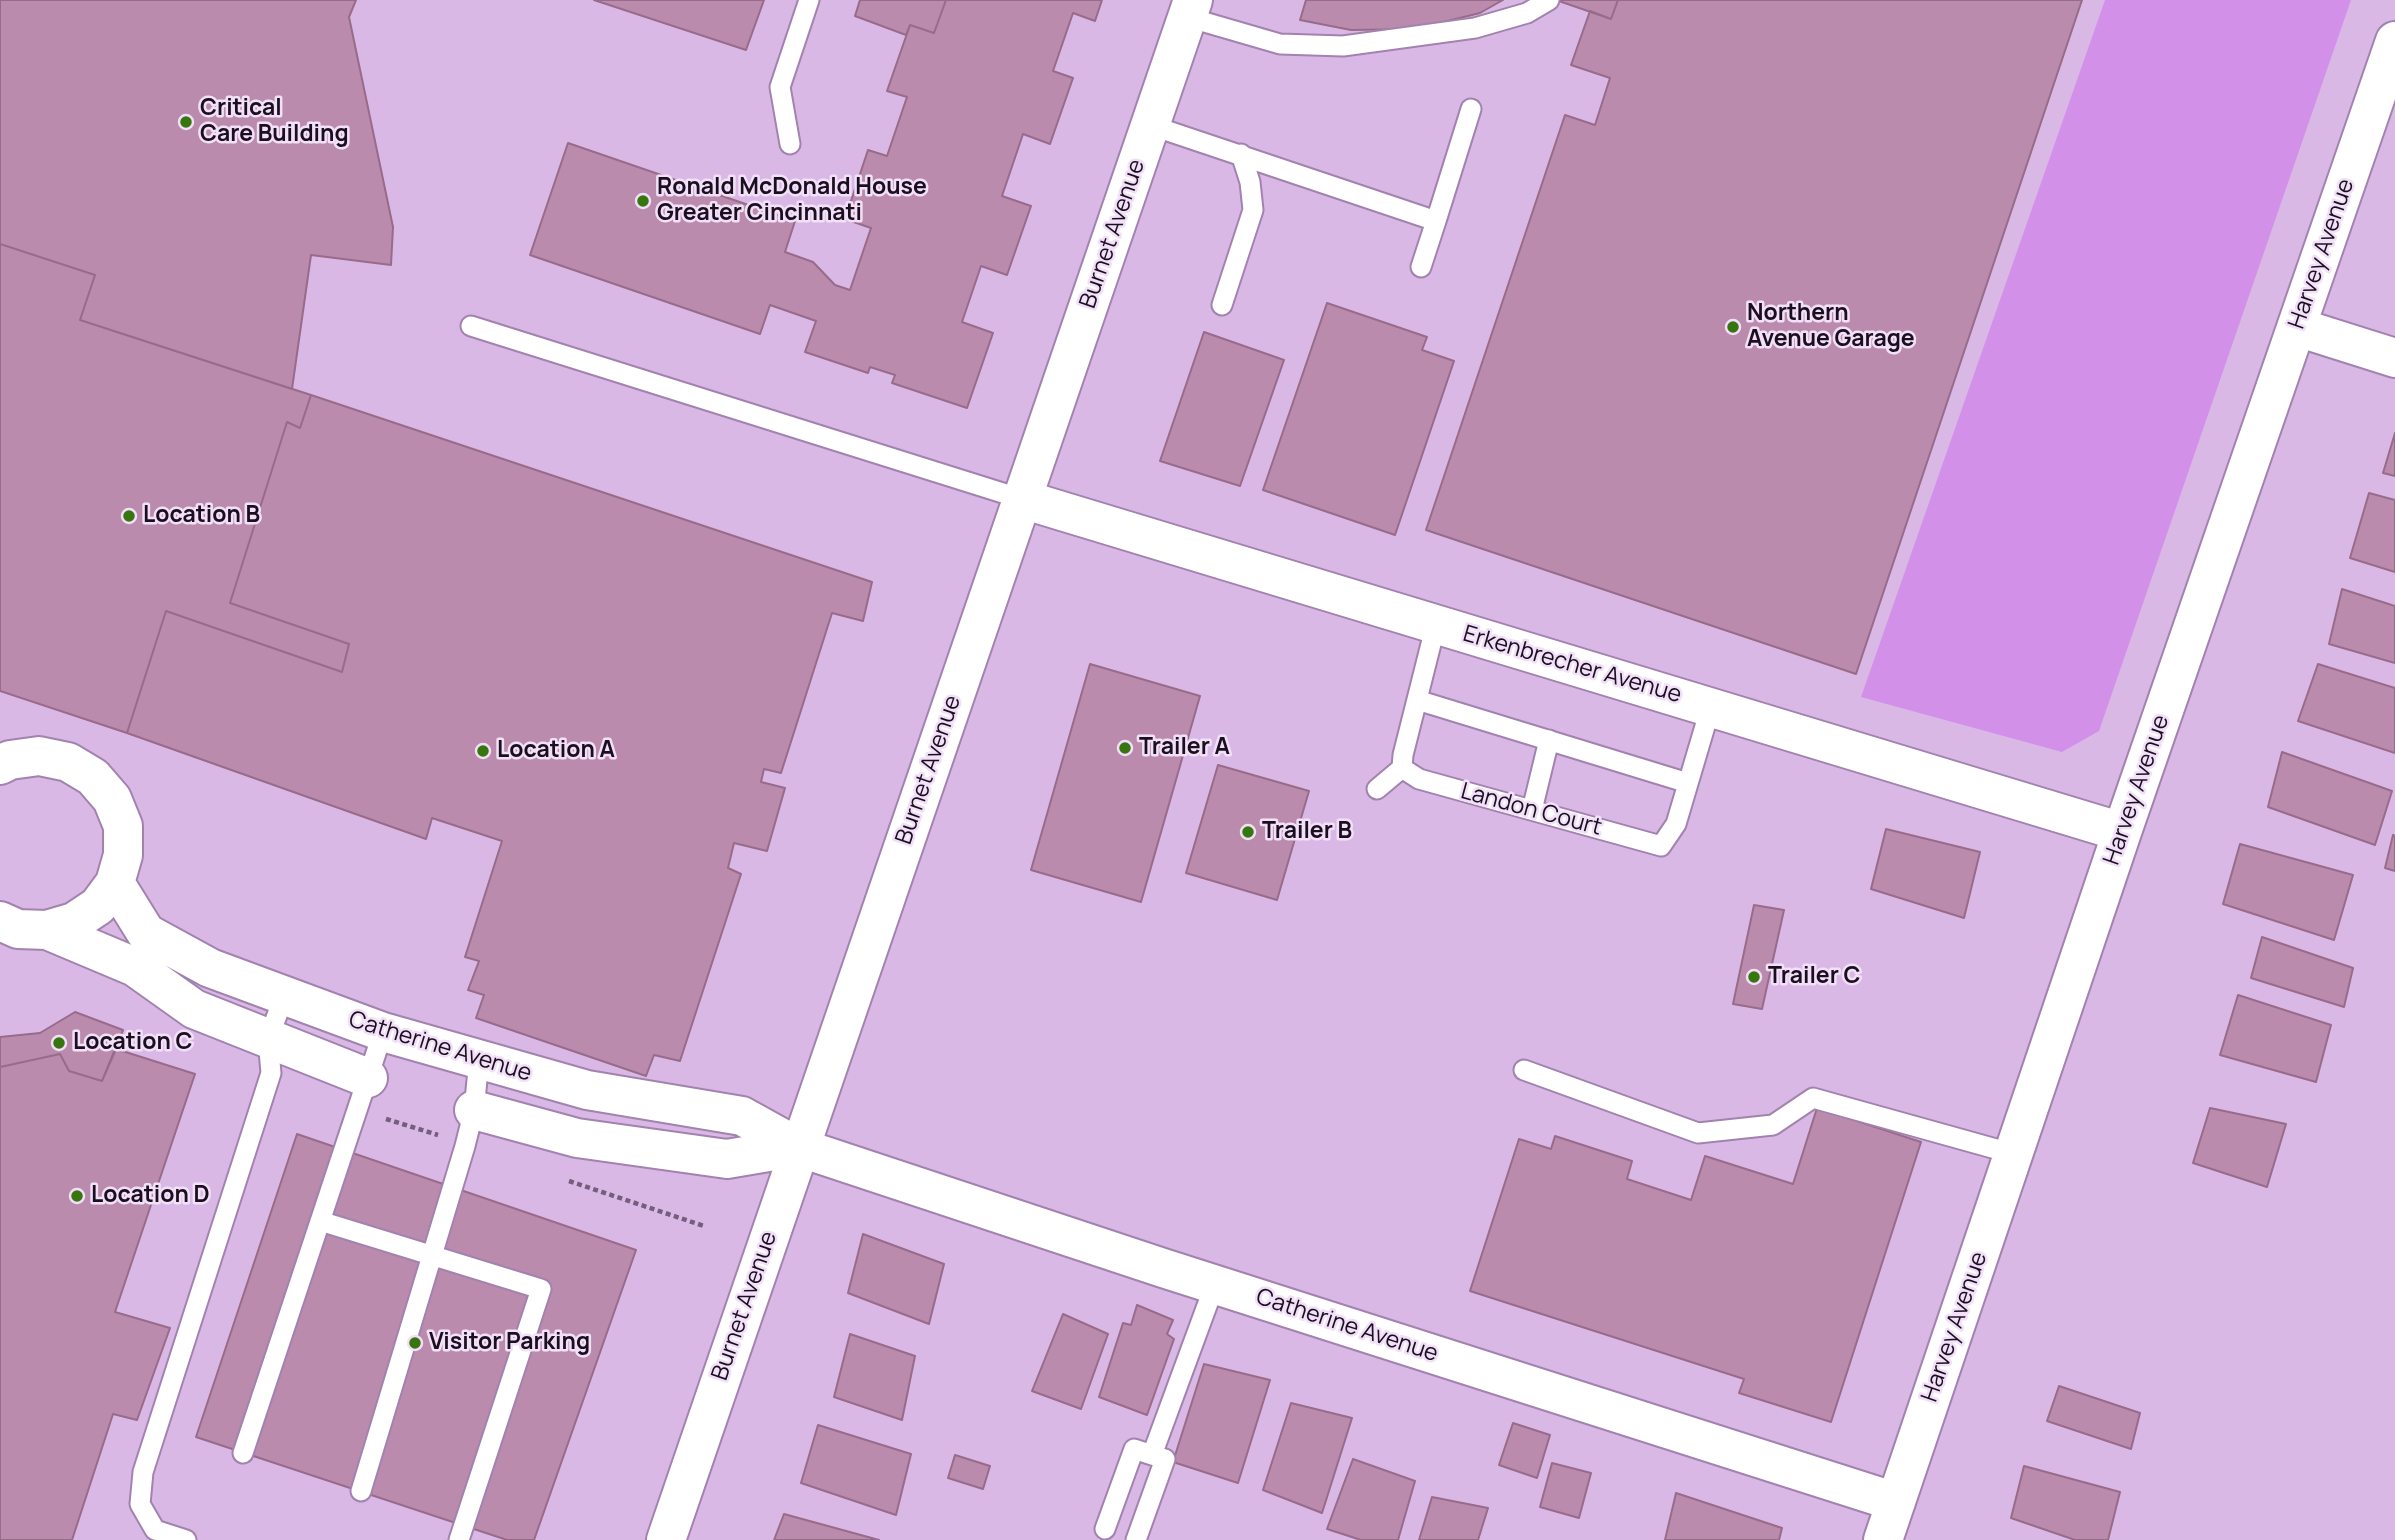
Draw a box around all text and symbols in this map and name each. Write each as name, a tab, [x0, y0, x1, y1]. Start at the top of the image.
place label: Critical Care Building	[200, 95, 349, 149]
marker: Critical Care Building	[178, 114, 194, 130]
street label: Burnet Avenue	[1075, 156, 1151, 312]
place label: Ronald McDonald House Greater Cincinnati	[657, 174, 927, 228]
street label: Harvey Avenue	[2283, 175, 2361, 333]
marker: Ronald McDonald House Greater Cincinnati	[635, 193, 651, 209]
place label: Northern Avenue Garage	[1747, 300, 1915, 354]
marker: Northern Avenue Garage	[1725, 319, 1741, 335]
place label: Location B	[143, 502, 260, 530]
marker: Location B	[121, 508, 137, 524]
street label: Erkenbrecher Avenue	[1460, 621, 1684, 709]
street label: Burnet Avenue	[891, 692, 967, 848]
street label: Harvey Avenue	[2098, 711, 2176, 869]
place label: Trailer A	[1139, 734, 1230, 762]
place label: Location A	[497, 737, 615, 765]
marker: Trailer A	[1117, 740, 1133, 756]
marker: Location A	[475, 743, 491, 759]
street label: Landon Court	[1457, 778, 1605, 842]
place label: Trailer B	[1262, 818, 1352, 846]
marker: Trailer B	[1240, 824, 1256, 840]
place label: Trailer C	[1768, 963, 1860, 991]
marker: Trailer C	[1746, 969, 1762, 985]
street label: Catherine Avenue	[345, 1006, 535, 1088]
place label: Location C	[73, 1029, 192, 1057]
marker: Location C	[51, 1035, 67, 1051]
place label: Location D	[91, 1182, 209, 1210]
marker: Location D	[69, 1188, 85, 1204]
street label: Burnet Avenue	[707, 1228, 783, 1384]
street label: Harvey Avenue	[1916, 1248, 1994, 1406]
street label: Catherine Avenue	[1253, 1284, 1441, 1368]
place label: Visitor Parking	[429, 1329, 590, 1357]
marker: Visitor Parking	[407, 1335, 423, 1351]

